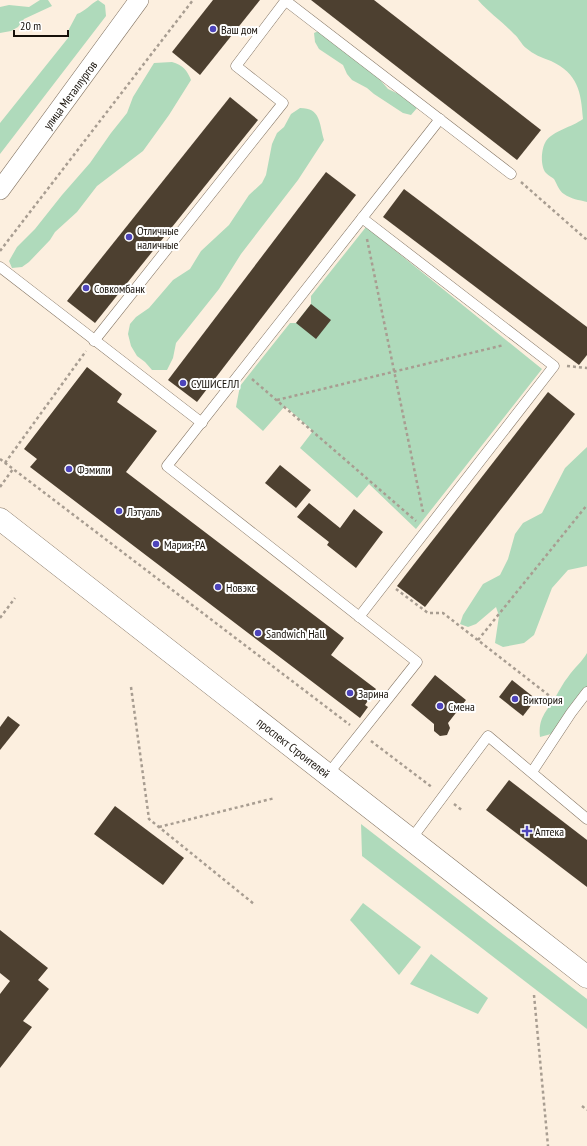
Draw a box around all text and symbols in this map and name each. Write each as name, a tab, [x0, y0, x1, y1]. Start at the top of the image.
scale bar	[14, 12, 68, 38]
text: 20 m	[20, 18, 41, 33]
place label: Ваш дом	[221, 22, 258, 37]
marker: Ваш дом	[208, 24, 218, 34]
street label: улица Металлургов	[40, 57, 100, 132]
place label: Отличные наличные	[137, 223, 179, 252]
marker: Отличные наличные	[124, 232, 134, 242]
place label: Совкомбанк	[94, 281, 145, 296]
marker: Совкомбанк	[81, 283, 91, 293]
place label: СУШИСЕЛЛ	[191, 376, 239, 391]
marker: СУШИСЕЛЛ	[178, 378, 188, 388]
place label: Фэмили	[77, 462, 111, 477]
marker: Фэмили	[64, 464, 74, 474]
place label: Лэтуаль	[126, 504, 160, 519]
marker: Лэтуаль	[114, 506, 124, 516]
place label: Мария-РА	[164, 537, 206, 552]
marker: Мария-РА	[151, 539, 161, 549]
place label: Новэкс	[226, 580, 256, 595]
marker: Новэкс	[213, 582, 223, 592]
place label: Sandwich Hall	[266, 626, 325, 641]
marker: Sandwich Hall	[253, 628, 263, 638]
place label: Зарина	[358, 686, 389, 701]
marker: Зарина	[345, 688, 355, 698]
place label: Виктория	[523, 692, 563, 707]
marker: Виктория	[510, 694, 520, 704]
place label: Смена	[448, 699, 475, 714]
marker: Смена	[435, 701, 445, 711]
street label: проспект Строителей	[254, 714, 333, 780]
place label: Аптека	[535, 824, 564, 839]
marker: Аптека	[522, 826, 532, 836]

